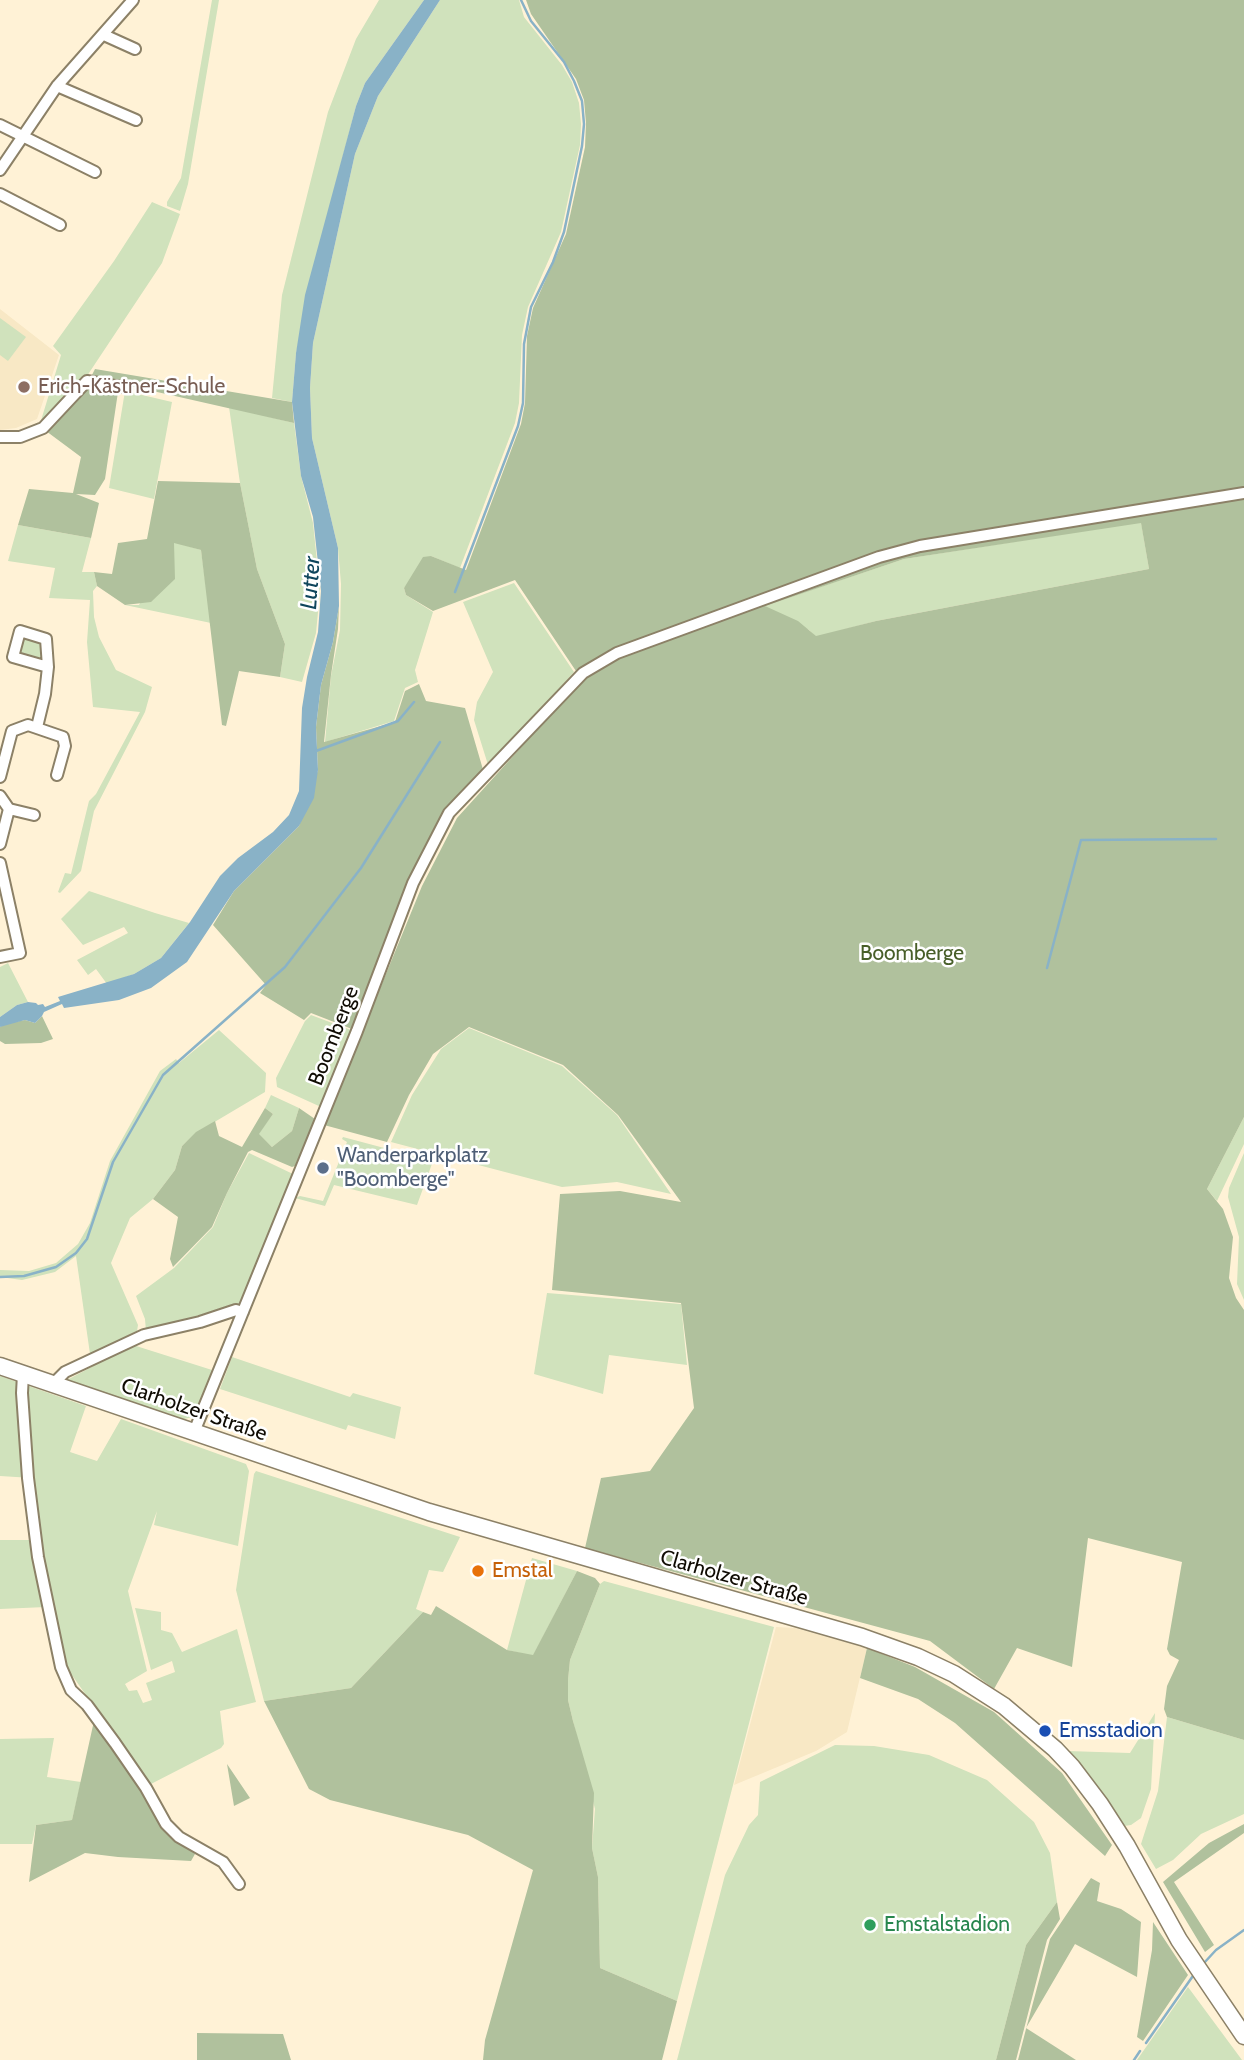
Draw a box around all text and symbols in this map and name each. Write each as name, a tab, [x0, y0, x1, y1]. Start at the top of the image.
place label: Erich-Kästner-Schule	[38, 374, 225, 400]
marker: Erich-Kästner-Schule	[16, 379, 32, 395]
water label: Lutter	[295, 555, 327, 611]
park label: Boomberge	[860, 941, 964, 967]
street label: Boomberge	[304, 983, 364, 1089]
place label: Wanderparkplatz "Boomberge"	[337, 1143, 488, 1193]
marker: Wanderparkplatz "Boomberge"	[315, 1160, 331, 1176]
street label: Clarholzer Straße	[118, 1373, 270, 1447]
street label: Clarholzer Straße	[657, 1545, 811, 1611]
place label: Emstal	[492, 1558, 553, 1584]
marker: Emstal	[470, 1563, 486, 1579]
place label: Emsstadion	[1059, 1718, 1163, 1744]
marker: Emsstadion	[1037, 1723, 1053, 1739]
place label: Emstalstadion	[884, 1912, 1010, 1938]
marker: Emstalstadion	[862, 1917, 878, 1933]

